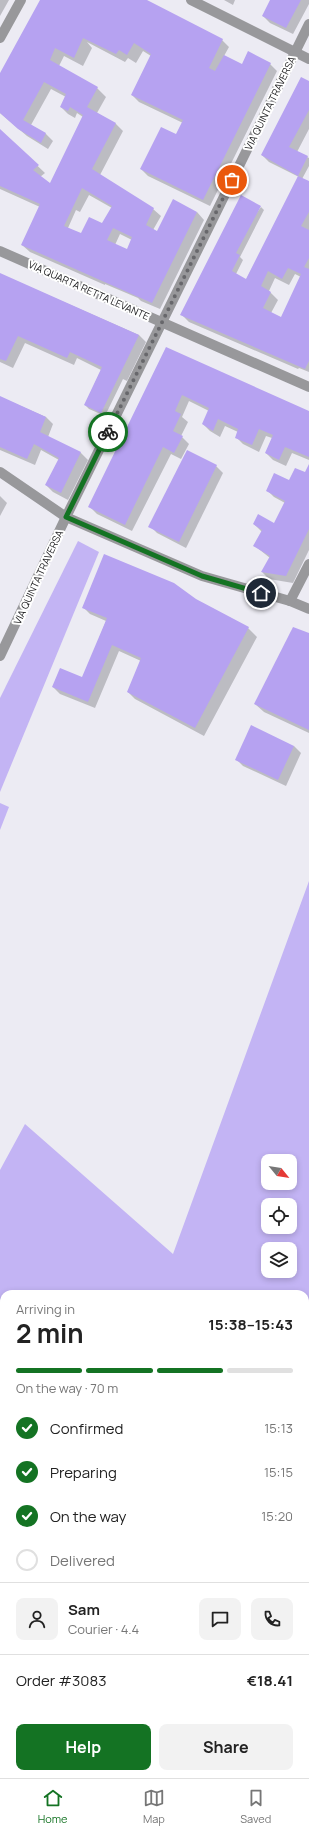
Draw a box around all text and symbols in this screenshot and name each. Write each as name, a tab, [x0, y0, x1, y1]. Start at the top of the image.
street label: VIA QUINTA TRAVERSA	[241, 53, 299, 152]
pin	[215, 163, 249, 197]
icon: bag	[221, 169, 243, 191]
street label: VIA QUARTA RETTA LEVANTE	[26, 257, 152, 323]
courier	[88, 412, 128, 452]
icon: bike	[97, 421, 119, 443]
street label: VIA QUINTA TRAVERSA	[10, 527, 66, 626]
pin	[244, 576, 278, 610]
icon: home	[250, 582, 272, 604]
north arrow	[261, 1154, 297, 1190]
map controls	[261, 1154, 297, 1278]
button: locate	[261, 1198, 297, 1234]
button: layers	[261, 1242, 297, 1278]
text: Arriving in	[16, 1300, 75, 1318]
text: 15:38–15:43	[208, 1314, 293, 1335]
text: 2 min	[16, 1315, 84, 1351]
text: On the way · 70 m	[16, 1379, 118, 1397]
icon: check	[16, 1417, 38, 1439]
text: Confirmed	[50, 1418, 123, 1439]
text: 15:13	[264, 1419, 293, 1437]
icon: check	[16, 1461, 38, 1483]
text: Preparing	[50, 1462, 117, 1483]
text: 15:15	[264, 1463, 293, 1481]
icon: check	[16, 1505, 38, 1527]
text: On the way	[50, 1506, 126, 1527]
text: 15:20	[261, 1507, 293, 1525]
text: Delivered	[50, 1550, 115, 1571]
button: person	[16, 1598, 58, 1640]
button: chat	[199, 1598, 241, 1640]
button: phone	[251, 1598, 293, 1640]
text: Sam	[68, 1599, 100, 1620]
text: Courier · 4.4	[68, 1620, 139, 1638]
text: Order #3083	[16, 1670, 106, 1691]
text: €18.41	[247, 1670, 293, 1691]
button: Help	[16, 1724, 151, 1770]
button: Share	[159, 1724, 293, 1770]
tab: Home	[38, 1787, 67, 1826]
tab: Map	[143, 1787, 165, 1826]
tab: Saved	[240, 1787, 271, 1826]

